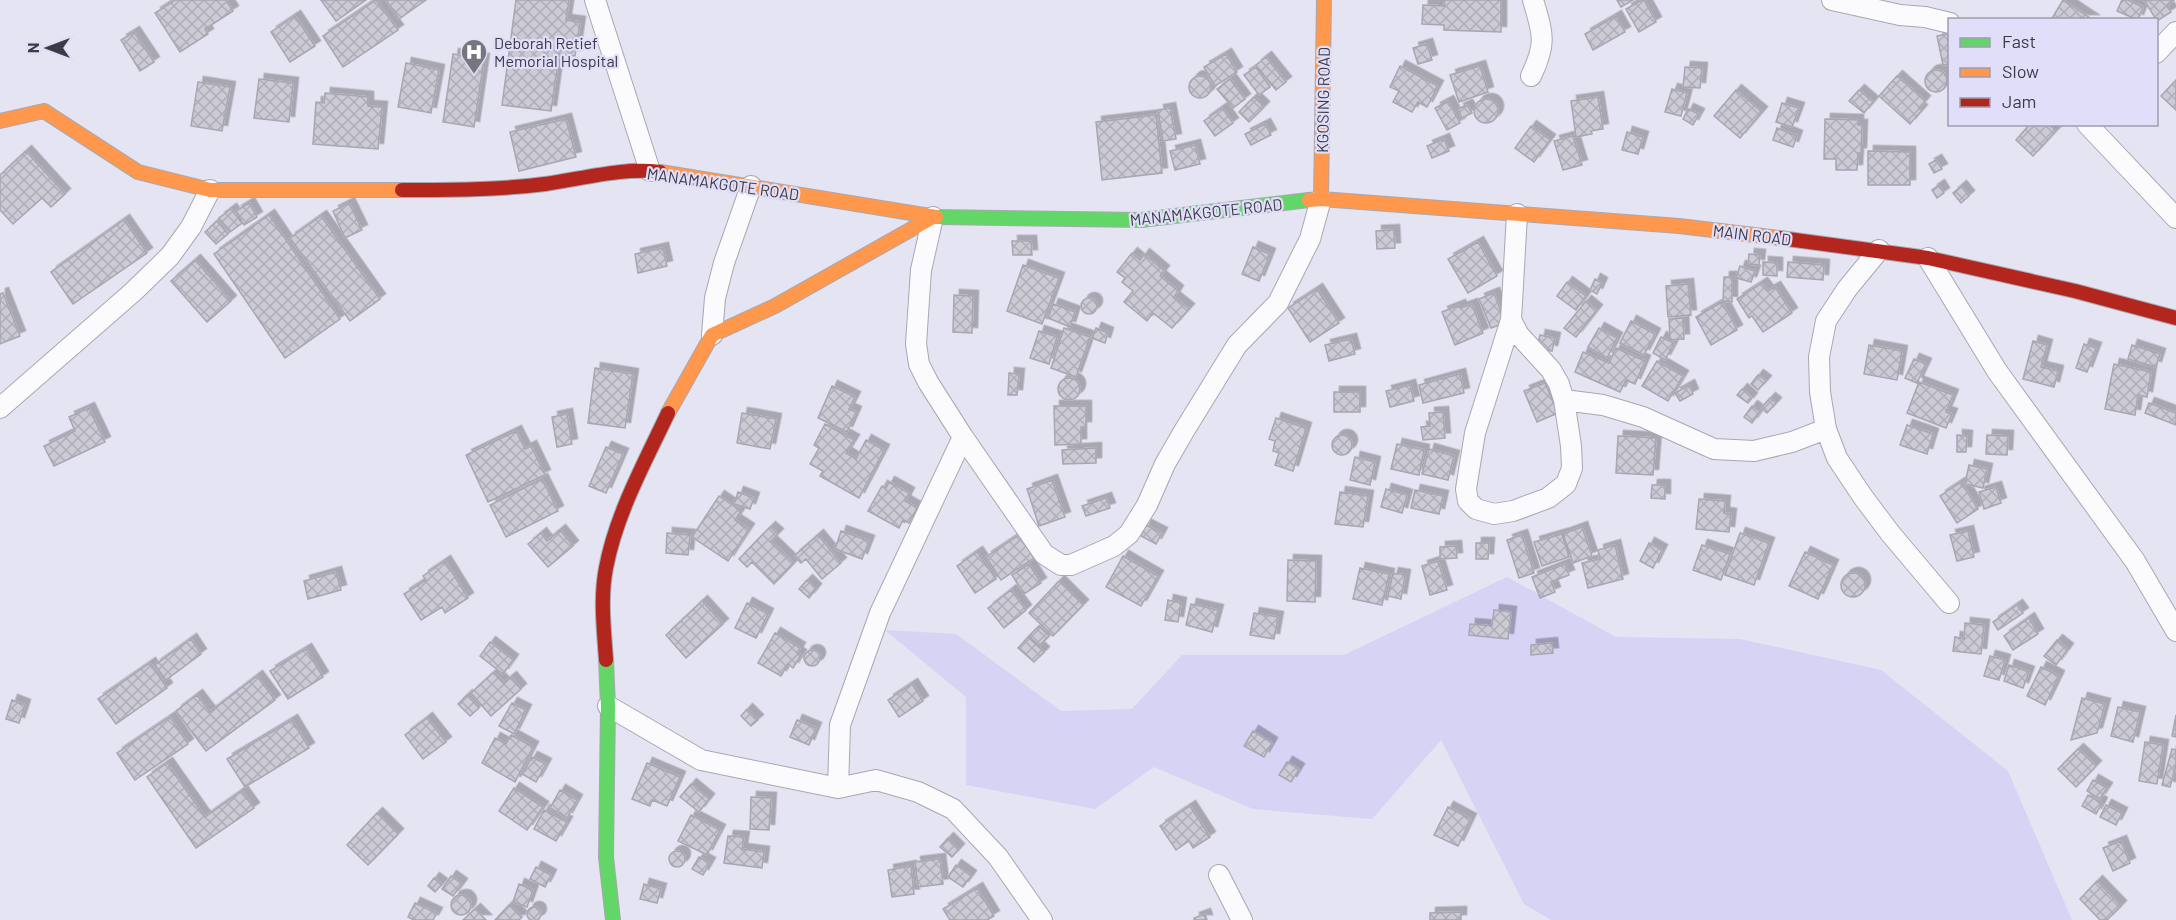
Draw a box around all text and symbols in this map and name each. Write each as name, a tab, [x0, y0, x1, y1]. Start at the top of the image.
north arrow	[18, 18, 78, 78]
legend	[1948, 18, 2158, 126]
text: Fast	[2002, 30, 2036, 52]
place label: Deborah Retief Memorial Hospital	[494, 33, 618, 70]
hospital icon: Deborah Retief Memorial Hospital	[459, 37, 489, 75]
text: N	[23, 43, 42, 53]
street label: KGOSING ROAD	[1312, 47, 1333, 153]
text: Slow	[2002, 60, 2039, 82]
text: Jam	[2002, 90, 2036, 112]
street label: MANAMAKGOTE ROAD	[646, 163, 800, 204]
street label: MANAMAKGOTE ROAD	[1129, 194, 1283, 229]
street label: MAIN ROAD	[1712, 220, 1792, 249]

